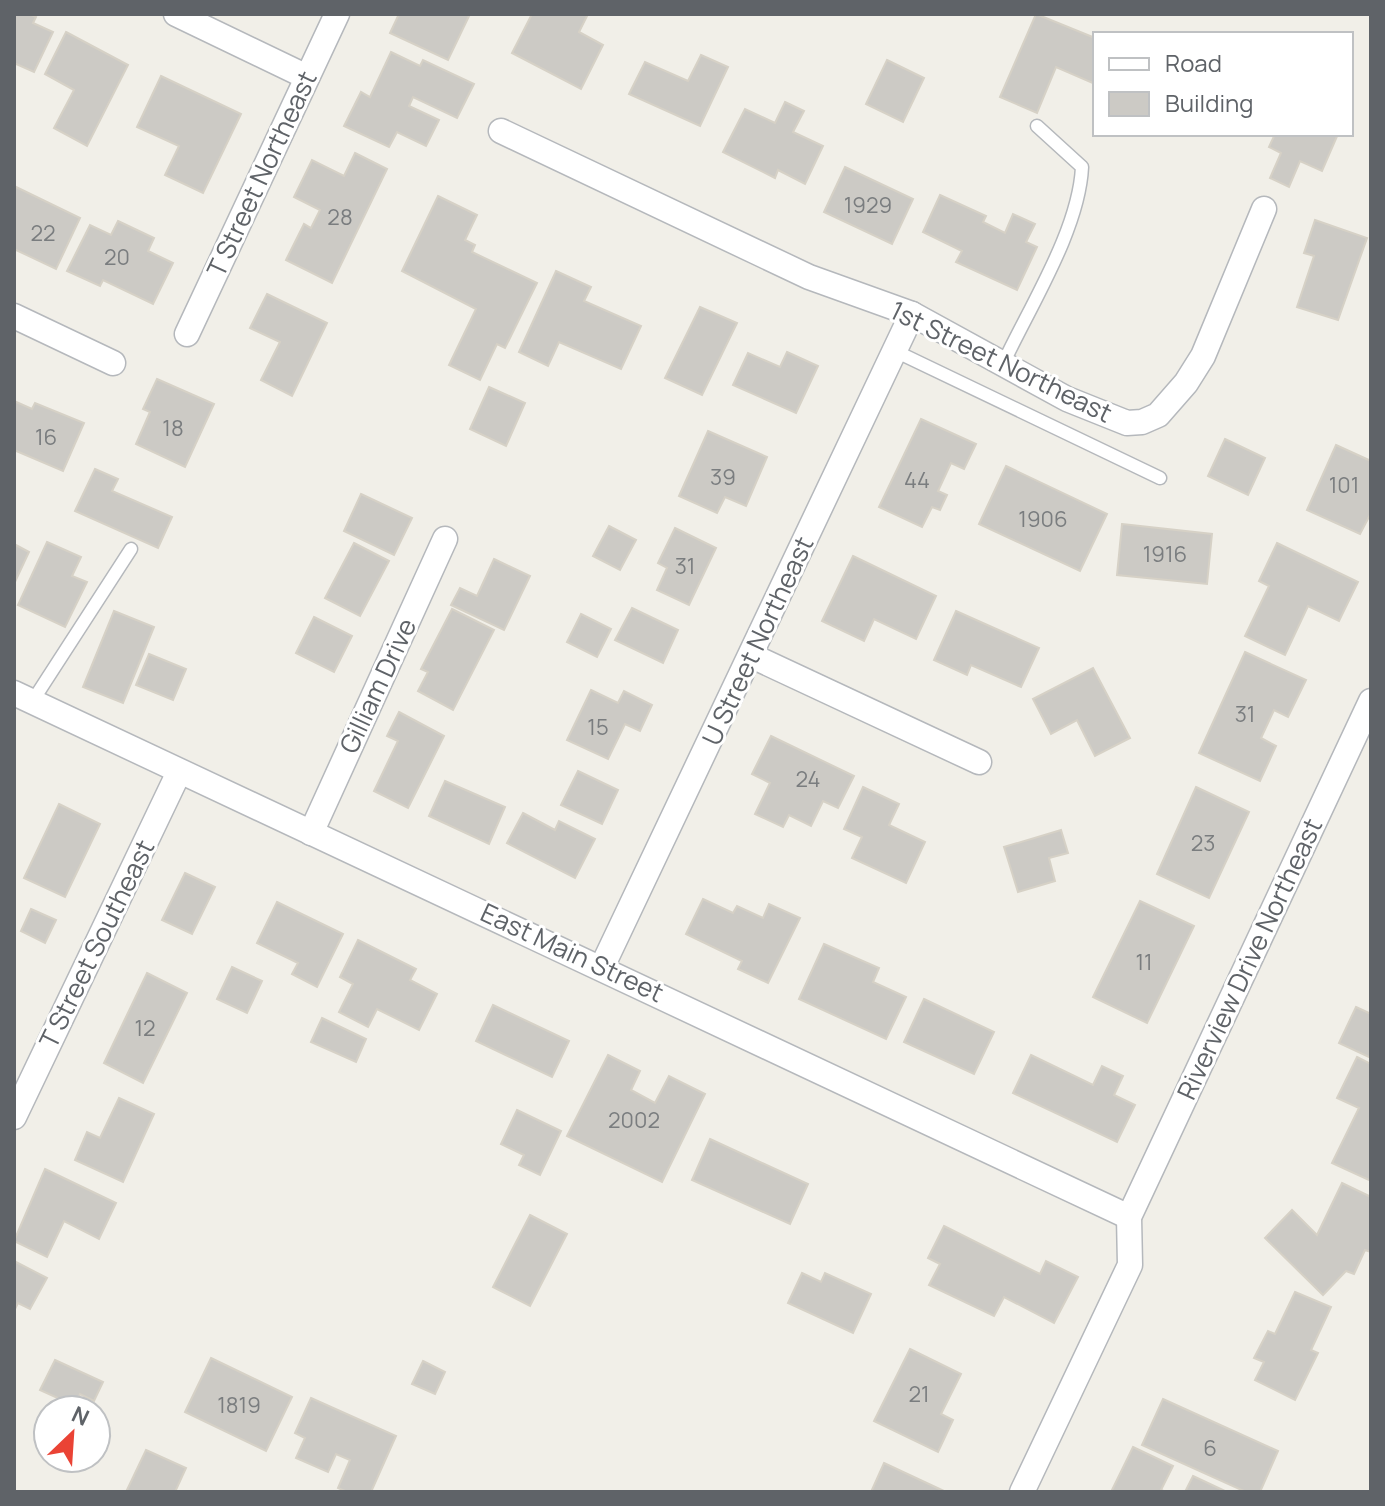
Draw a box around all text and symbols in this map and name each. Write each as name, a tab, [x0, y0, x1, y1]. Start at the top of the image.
legend	[1093, 32, 1353, 136]
text: Road	[1165, 46, 1222, 79]
street label: T Street Northeast	[198, 65, 325, 282]
text: Building	[1165, 86, 1253, 119]
house number: 1929	[844, 190, 892, 220]
house number: 28	[327, 202, 353, 232]
house number: 22	[30, 218, 56, 248]
house number: 20	[104, 242, 130, 272]
street label: 1st Street Northeast	[884, 292, 1118, 431]
house number: 18	[162, 413, 184, 443]
house number: 16	[35, 422, 57, 452]
house number: 39	[710, 462, 736, 492]
house number: 44	[904, 465, 930, 495]
house number: 101	[1329, 470, 1359, 500]
house number: 1906	[1018, 504, 1068, 534]
street label: U Street Northeast	[693, 530, 821, 751]
house number: 1916	[1143, 539, 1187, 569]
house number: 31	[675, 551, 695, 581]
street label: Gilliam Drive	[330, 612, 424, 759]
house number: 31	[1235, 699, 1255, 729]
house number: 15	[587, 712, 609, 742]
house number: 24	[795, 764, 821, 794]
street label: Riverview Drive Northeast	[1168, 812, 1330, 1105]
house number: 23	[1191, 828, 1215, 858]
street label: T Street Southeast	[30, 833, 162, 1054]
street label: East Main Street	[475, 894, 670, 1010]
house number: 11	[1135, 947, 1153, 977]
house number: 12	[134, 1013, 156, 1043]
house number: 2002	[608, 1105, 660, 1135]
house number: 21	[908, 1379, 930, 1409]
house number: 1819	[217, 1390, 261, 1420]
north arrow	[32, 1394, 112, 1474]
text: N	[67, 1399, 94, 1433]
house number: 6	[1203, 1433, 1217, 1463]

